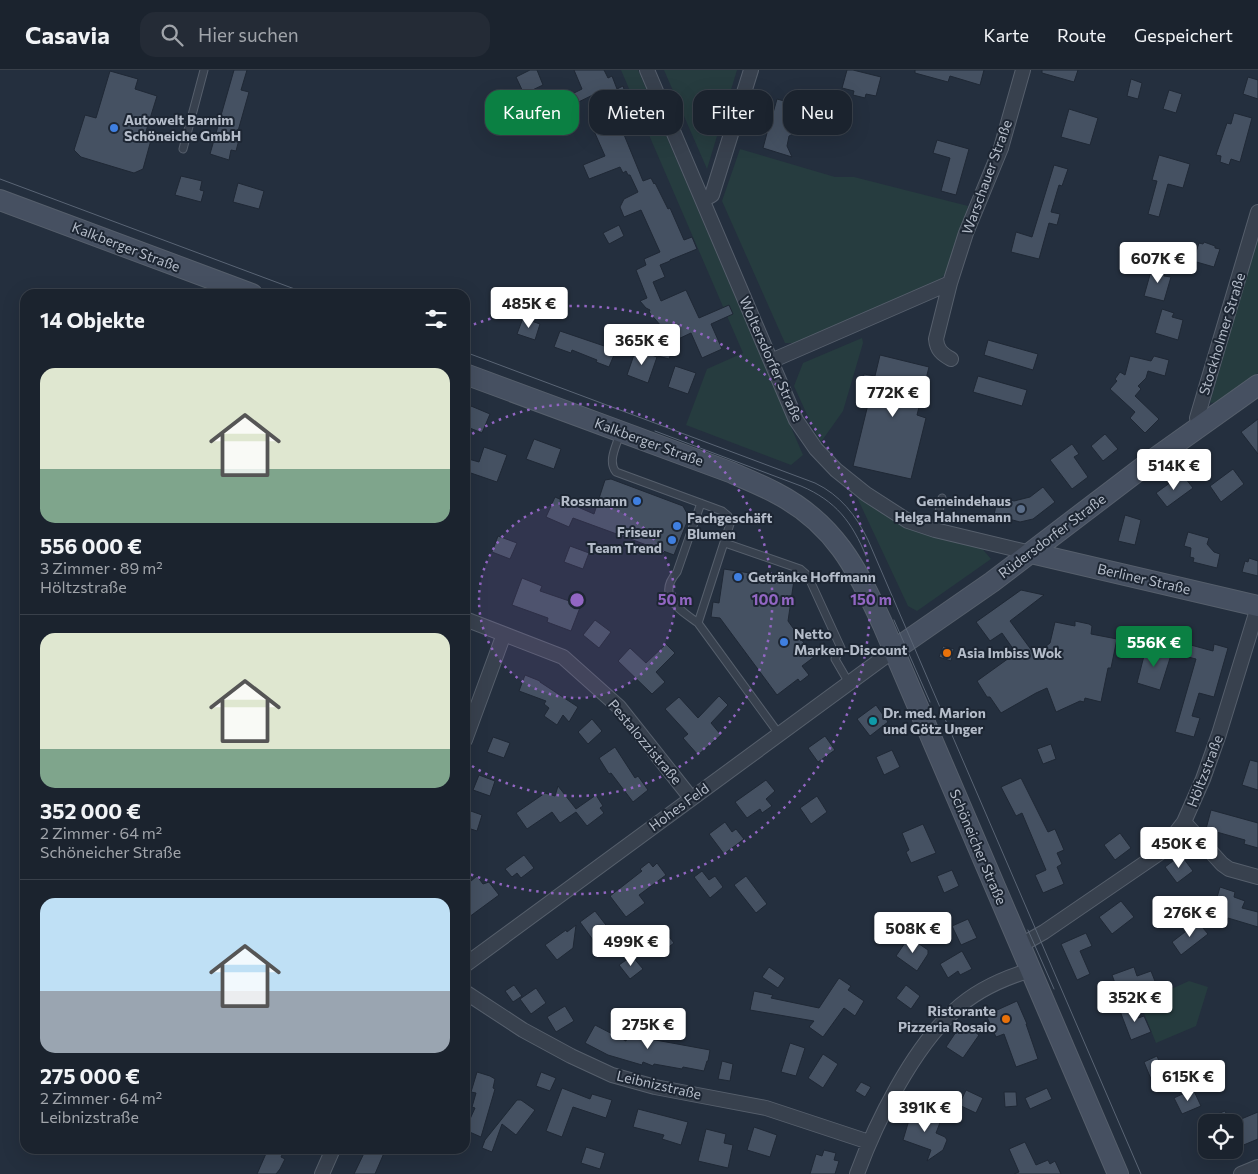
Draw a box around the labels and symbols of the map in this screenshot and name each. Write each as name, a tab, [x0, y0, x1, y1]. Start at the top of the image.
place label: Autowelt Barnim Schöneiche GmbH	[124, 111, 241, 144]
street label: Warschauer Straße	[958, 117, 1015, 236]
marker: Autowelt Barnim Schöneiche GmbH	[108, 122, 120, 134]
street label: Kalkberger Straße	[70, 218, 183, 275]
pin: 607K €	[1117, 242, 1199, 284]
street label: Stockholmer Straße	[1195, 271, 1248, 397]
pin: 485K €	[488, 286, 570, 329]
street label: Woltersdorfer Straße	[736, 294, 807, 424]
pin: 365K €	[601, 324, 683, 366]
pin: 772K €	[852, 376, 934, 418]
street label: Kalkberger Straße	[592, 414, 706, 469]
pin: 514K €	[1133, 448, 1215, 491]
street label: Rüdersdorfer Straße	[995, 490, 1109, 581]
place label: Rossmann	[561, 492, 627, 509]
place label: Gemeindehaus Helga Hahnemann	[894, 492, 1011, 525]
marker: Rossmann	[631, 495, 643, 507]
marker: Gemeindehaus Helga Hahnemann	[1015, 503, 1027, 515]
place label: Fachgeschäft Blumen	[687, 509, 772, 542]
marker: Fachgeschäft Blumen	[671, 520, 683, 532]
place label: Friseur Team Trend	[587, 523, 662, 556]
marker: Friseur Team Trend	[666, 534, 678, 546]
street label: Berliner Straße	[1096, 560, 1192, 598]
place label: Getränke Hoffmann	[748, 568, 876, 585]
marker: Getränke Hoffmann	[732, 571, 744, 583]
text: 50 m	[658, 590, 692, 608]
text: 100 m	[752, 590, 794, 608]
text: 150 m	[850, 590, 892, 608]
centre of rings	[568, 591, 586, 609]
place label: Netto Marken-Discount	[794, 625, 908, 658]
pin: 556K €	[1113, 626, 1195, 668]
marker: Netto Marken-Discount	[778, 636, 790, 648]
place label: Asia Imbiss Wok	[957, 644, 1062, 661]
marker: Asia Imbiss Wok	[941, 647, 953, 659]
street label: Pestalozzistraße	[605, 696, 686, 788]
place label: Dr. med. Marion und Götz Unger	[883, 704, 986, 737]
marker: Dr. med. Marion und Götz Unger	[867, 715, 879, 727]
street label: Höltzstraße	[1183, 732, 1226, 809]
street label: Hohes Feld	[645, 779, 712, 834]
street label: Schöneicher Straße	[946, 787, 1010, 907]
pin: 450K €	[1138, 826, 1220, 869]
pin: 276K €	[1149, 896, 1231, 938]
pin: 508K €	[872, 912, 954, 954]
pin: 499K €	[590, 924, 672, 967]
pin: 352K €	[1094, 980, 1176, 1023]
place label: Ristorante Pizzeria Rosaio	[898, 1002, 996, 1035]
pin: 275K €	[607, 1008, 689, 1050]
marker: Ristorante Pizzeria Rosaio	[1000, 1013, 1012, 1025]
pin: 615K €	[1147, 1060, 1229, 1102]
street label: Leibnizstraße	[615, 1066, 703, 1103]
pin: 391K €	[884, 1090, 966, 1133]

